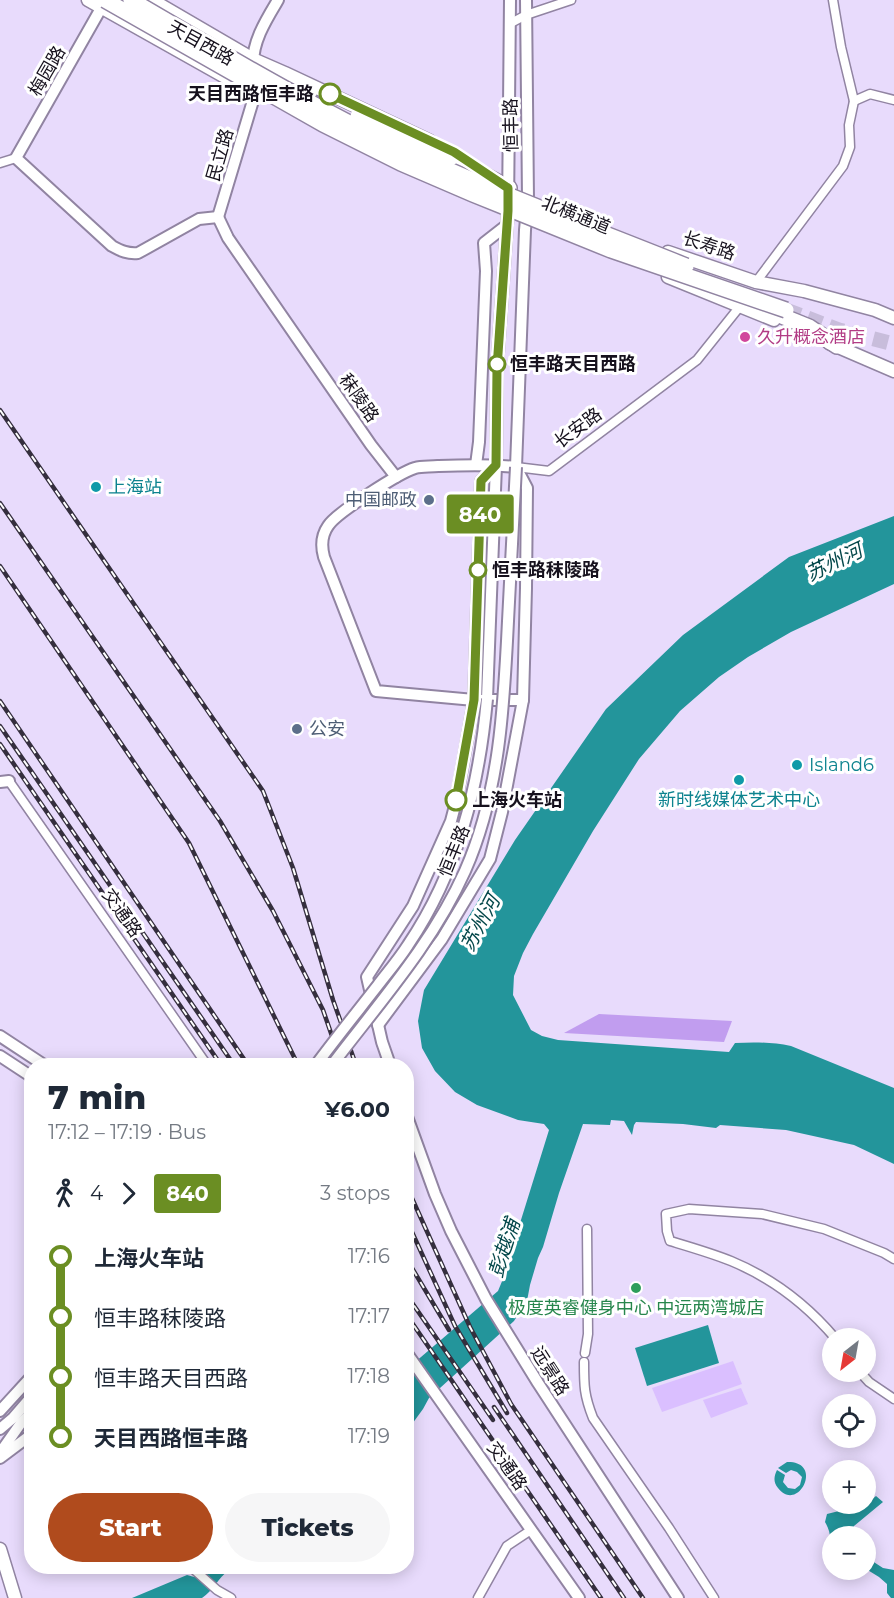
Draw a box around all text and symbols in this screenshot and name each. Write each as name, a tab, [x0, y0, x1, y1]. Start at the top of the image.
street label: 天目西路	[164, 16, 238, 70]
street label: 梅园路	[24, 42, 70, 100]
place label: 天目西路恒丰路	[188, 83, 314, 105]
marker: 天目西路恒丰路	[319, 83, 341, 105]
street label: 恒丰路	[500, 98, 522, 152]
street label: 民立路	[202, 126, 238, 184]
street label: 北横通道	[539, 191, 613, 239]
street label: 长寿路	[680, 227, 738, 265]
place label: 久升概念酒店	[757, 326, 865, 348]
marker: 久升概念酒店	[738, 330, 752, 344]
place label: 恒丰路天目西路	[510, 353, 636, 375]
marker: 恒丰路天目西路	[488, 355, 506, 373]
street label: 秣陵路	[335, 370, 383, 426]
street label: 长安路	[550, 403, 606, 453]
place label: 上海站	[108, 476, 162, 498]
marker: 上海站	[89, 480, 103, 494]
place label: 中国邮政	[345, 489, 417, 511]
marker: 中国邮政	[422, 493, 436, 507]
line badge: 840	[446, 494, 514, 534]
text: 840	[459, 502, 501, 527]
water label: 苏州河	[802, 536, 870, 586]
place label: 恒丰路秣陵路	[492, 559, 600, 581]
marker: 恒丰路秣陵路	[469, 561, 487, 579]
place label: 公安	[309, 718, 345, 740]
marker: 公安	[290, 722, 304, 736]
place label: Island6	[809, 754, 874, 776]
marker: Island6	[790, 758, 804, 772]
marker: 新时线媒体艺术中心	[732, 773, 746, 787]
marker: 上海火车站	[445, 789, 467, 811]
place label: 上海火车站	[472, 789, 562, 811]
place label: 新时线媒体艺术中心	[658, 789, 820, 811]
street label: 恒丰路	[434, 822, 474, 880]
street label: 交通路	[98, 885, 146, 941]
water label: 苏州河	[455, 887, 507, 955]
text: 7 min	[48, 1077, 146, 1117]
text: ¥6.00	[325, 1096, 390, 1123]
text: 17:12 – 17:19 · Bus	[48, 1120, 206, 1144]
icon: walk	[48, 1177, 81, 1210]
icon: forward	[112, 1177, 145, 1210]
text: 4	[90, 1181, 103, 1205]
text: 840	[166, 1181, 209, 1206]
text: 3 stops	[320, 1181, 390, 1205]
water label: 彭越浦	[483, 1213, 526, 1280]
text: 17:16	[348, 1244, 390, 1268]
text: 上海火车站	[94, 1245, 204, 1272]
marker: 极度英睿健身中心 中远两湾城店	[629, 1281, 643, 1295]
place label: 极度英睿健身中心 中远两湾城店	[508, 1297, 764, 1319]
text: 17:17	[348, 1304, 390, 1328]
text: 恒丰路秣陵路	[94, 1305, 226, 1332]
north arrow	[822, 1328, 876, 1382]
map controls	[822, 1328, 876, 1580]
street label: 远景路	[526, 1342, 574, 1400]
text: 17:18	[347, 1364, 390, 1388]
text: 恒丰路天目西路	[94, 1365, 248, 1392]
button: locate	[822, 1394, 876, 1448]
text: 17:19	[348, 1424, 390, 1448]
text: 天目西路恒丰路	[94, 1425, 248, 1452]
street label: 交通路	[483, 1438, 531, 1494]
button: +	[822, 1460, 876, 1514]
button: Start	[48, 1493, 213, 1562]
button: Tickets	[225, 1493, 390, 1562]
button: −	[822, 1526, 876, 1580]

